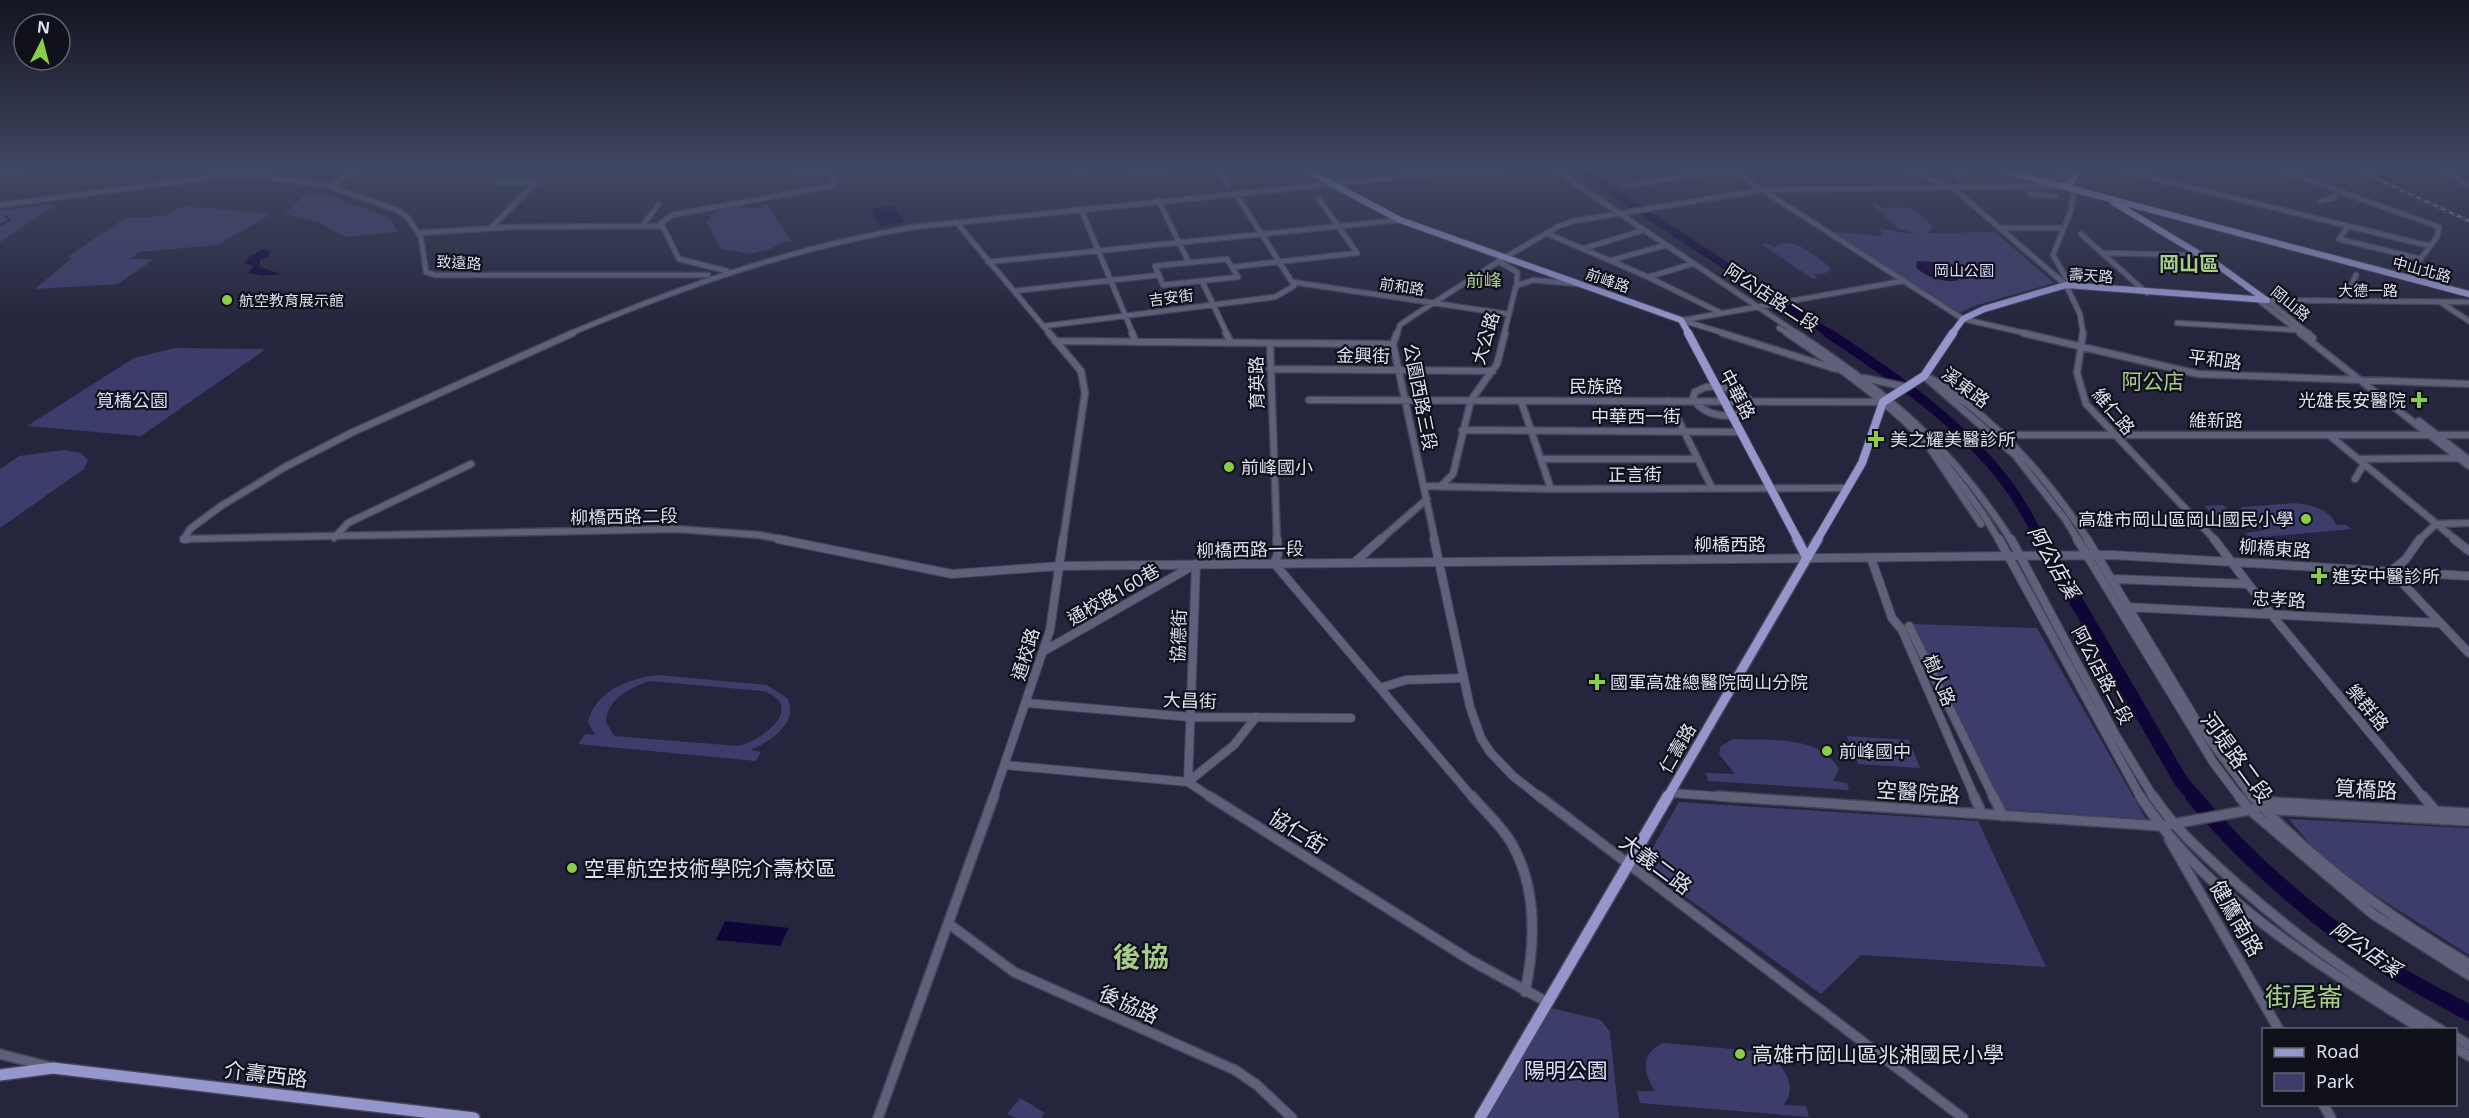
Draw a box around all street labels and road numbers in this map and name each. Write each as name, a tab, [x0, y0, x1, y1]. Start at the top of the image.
street label: 致遠路	[436, 251, 482, 273]
street label: 中山北路	[2390, 252, 2454, 286]
street label: 阿公店路二段	[1720, 258, 1824, 336]
street label: 前峰路	[1583, 263, 1633, 297]
street label: 壽天路	[2068, 263, 2114, 287]
street label: 前和路	[1378, 273, 1426, 299]
street label: 大德一路	[2338, 280, 2398, 300]
street label: 岡山路	[2267, 281, 2315, 325]
street label: 吉安街	[1147, 284, 1195, 310]
street label: 大公路	[1466, 309, 1504, 367]
street label: 公園西路三段	[1399, 342, 1443, 452]
street label: 金興街	[1336, 343, 1390, 367]
street label: 平和路	[2187, 344, 2243, 374]
street label: 育英路	[1244, 356, 1268, 410]
street label: 溪東路	[1937, 361, 1995, 413]
street label: 中華路	[1715, 365, 1761, 423]
street label: 民族路	[1569, 374, 1623, 398]
street label: 維仁路	[2087, 383, 2141, 439]
street label: 中華西一街	[1591, 404, 1681, 428]
street label: 維新路	[2189, 408, 2243, 432]
street label: 正言街	[1608, 462, 1662, 486]
street label: 柳橋西路二段	[570, 503, 678, 529]
street label: 柳橋西路	[1694, 532, 1766, 556]
street label: 柳橋東路	[2238, 534, 2312, 562]
street label: 柳橋西路一段	[1196, 536, 1304, 562]
street label: 通校路160巷	[1062, 558, 1164, 630]
street label: 忠孝路	[2251, 586, 2307, 612]
street label: 協德街	[1165, 609, 1191, 663]
street label: 阿公店路二段	[2067, 622, 2139, 728]
street label: 通校路	[1006, 625, 1044, 683]
street label: 樹人路	[1918, 650, 1962, 710]
street label: 樂群路	[2341, 679, 2395, 735]
street label: 大昌街	[1163, 687, 1217, 713]
street label: 河堤路二段	[2195, 706, 2279, 808]
street label: 仁壽路	[1653, 719, 1701, 777]
street label: 筧橋路	[2334, 773, 2398, 805]
street label: 空醫院路	[1875, 775, 1961, 809]
street label: 協仁街	[1264, 802, 1332, 860]
street label: 大義二路	[1614, 828, 1698, 900]
street label: 健鷹南路	[2204, 875, 2270, 961]
street label: 後協路	[1095, 978, 1163, 1030]
street label: 介壽西路	[223, 1055, 309, 1093]

